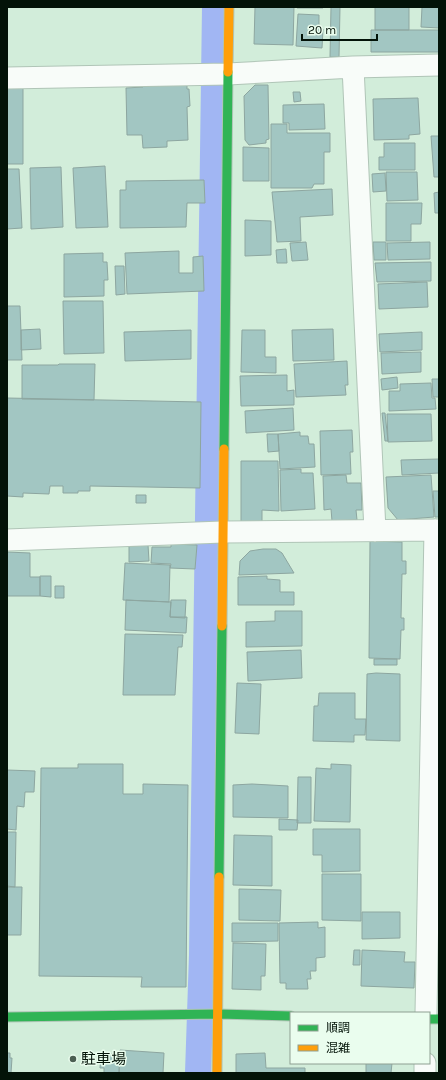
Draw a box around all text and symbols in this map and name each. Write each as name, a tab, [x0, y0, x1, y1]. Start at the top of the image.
scale bar	[302, 16, 377, 42]
text: 20 m	[308, 23, 336, 37]
legend	[290, 1012, 430, 1064]
text: 順調	[326, 1021, 350, 1035]
text: 混雑	[326, 1041, 350, 1055]
place label: 駐車場	[81, 1050, 126, 1068]
marker: 駐車場	[68, 1054, 78, 1064]

